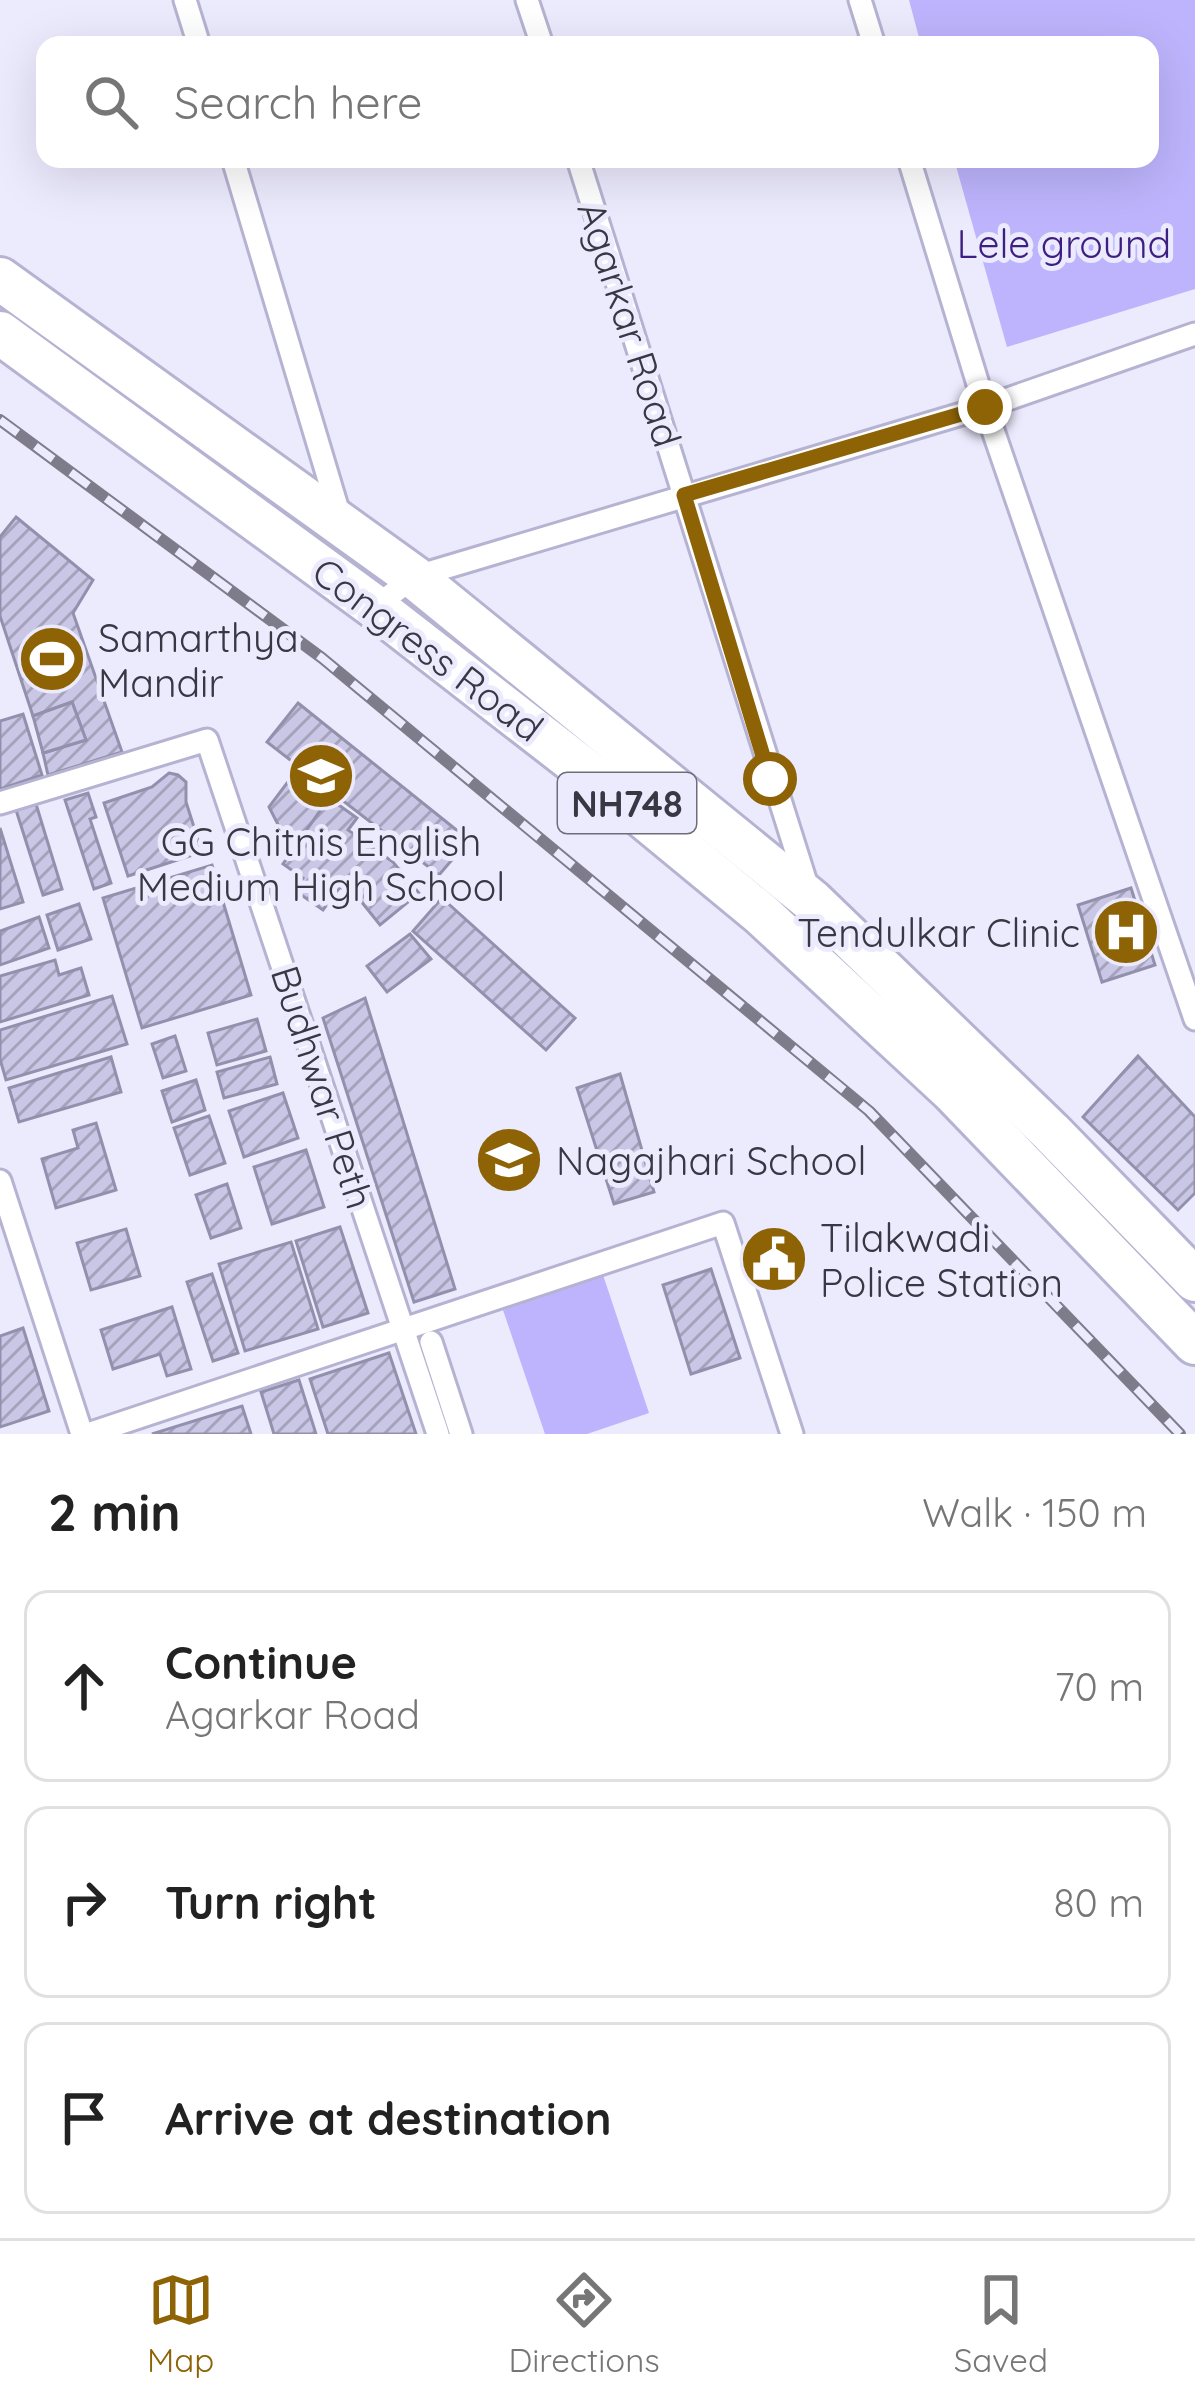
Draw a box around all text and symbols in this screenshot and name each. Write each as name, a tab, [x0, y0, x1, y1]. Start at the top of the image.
search box	[36, 36, 1159, 168]
icon: search	[78, 69, 144, 135]
text: Search here	[174, 74, 422, 130]
street label: Agarkar Road	[567, 195, 693, 453]
park label: Lele ground	[957, 219, 1171, 268]
route end	[958, 380, 1012, 434]
street label: Congress Road	[303, 546, 553, 752]
place label: Samarthya Mandir	[98, 613, 299, 707]
sports icon: Samarthya Mandir	[17, 624, 87, 694]
school or university icon: GG Chitnis English Medium High School	[286, 741, 356, 811]
route start	[743, 752, 797, 806]
road number: NH748	[558, 773, 696, 833]
place label: GG Chitnis English Medium High School	[137, 817, 505, 911]
hospital icon: Tendulkar Clinic	[1091, 897, 1161, 967]
place label: Tendulkar Clinic	[797, 908, 1080, 957]
street label: Budhwar Peth	[261, 959, 385, 1215]
school or university icon: Nagajhari School	[474, 1125, 544, 1195]
place label: Nagajhari School	[556, 1136, 866, 1185]
place label: Tilakwadi Police Station	[820, 1213, 1063, 1307]
public building icon: Tilakwadi Police Station	[739, 1224, 809, 1294]
text: 2 min	[48, 1480, 181, 1544]
text: Walk · 150 m	[922, 1488, 1147, 1537]
text: Continue	[165, 1634, 357, 1690]
icon: ahead	[51, 1653, 117, 1719]
text: 70 m	[1055, 1662, 1144, 1711]
text: Agarkar Road	[165, 1690, 420, 1739]
icon: right	[51, 1869, 117, 1935]
text: Turn right	[165, 1874, 377, 1930]
text: 80 m	[1054, 1878, 1144, 1927]
icon: arrive	[51, 2085, 117, 2151]
text: Arrive at destination	[165, 2090, 611, 2146]
tab: Map	[147, 2267, 214, 2380]
tab: Directions	[508, 2267, 660, 2380]
tab: Saved	[954, 2267, 1048, 2380]

